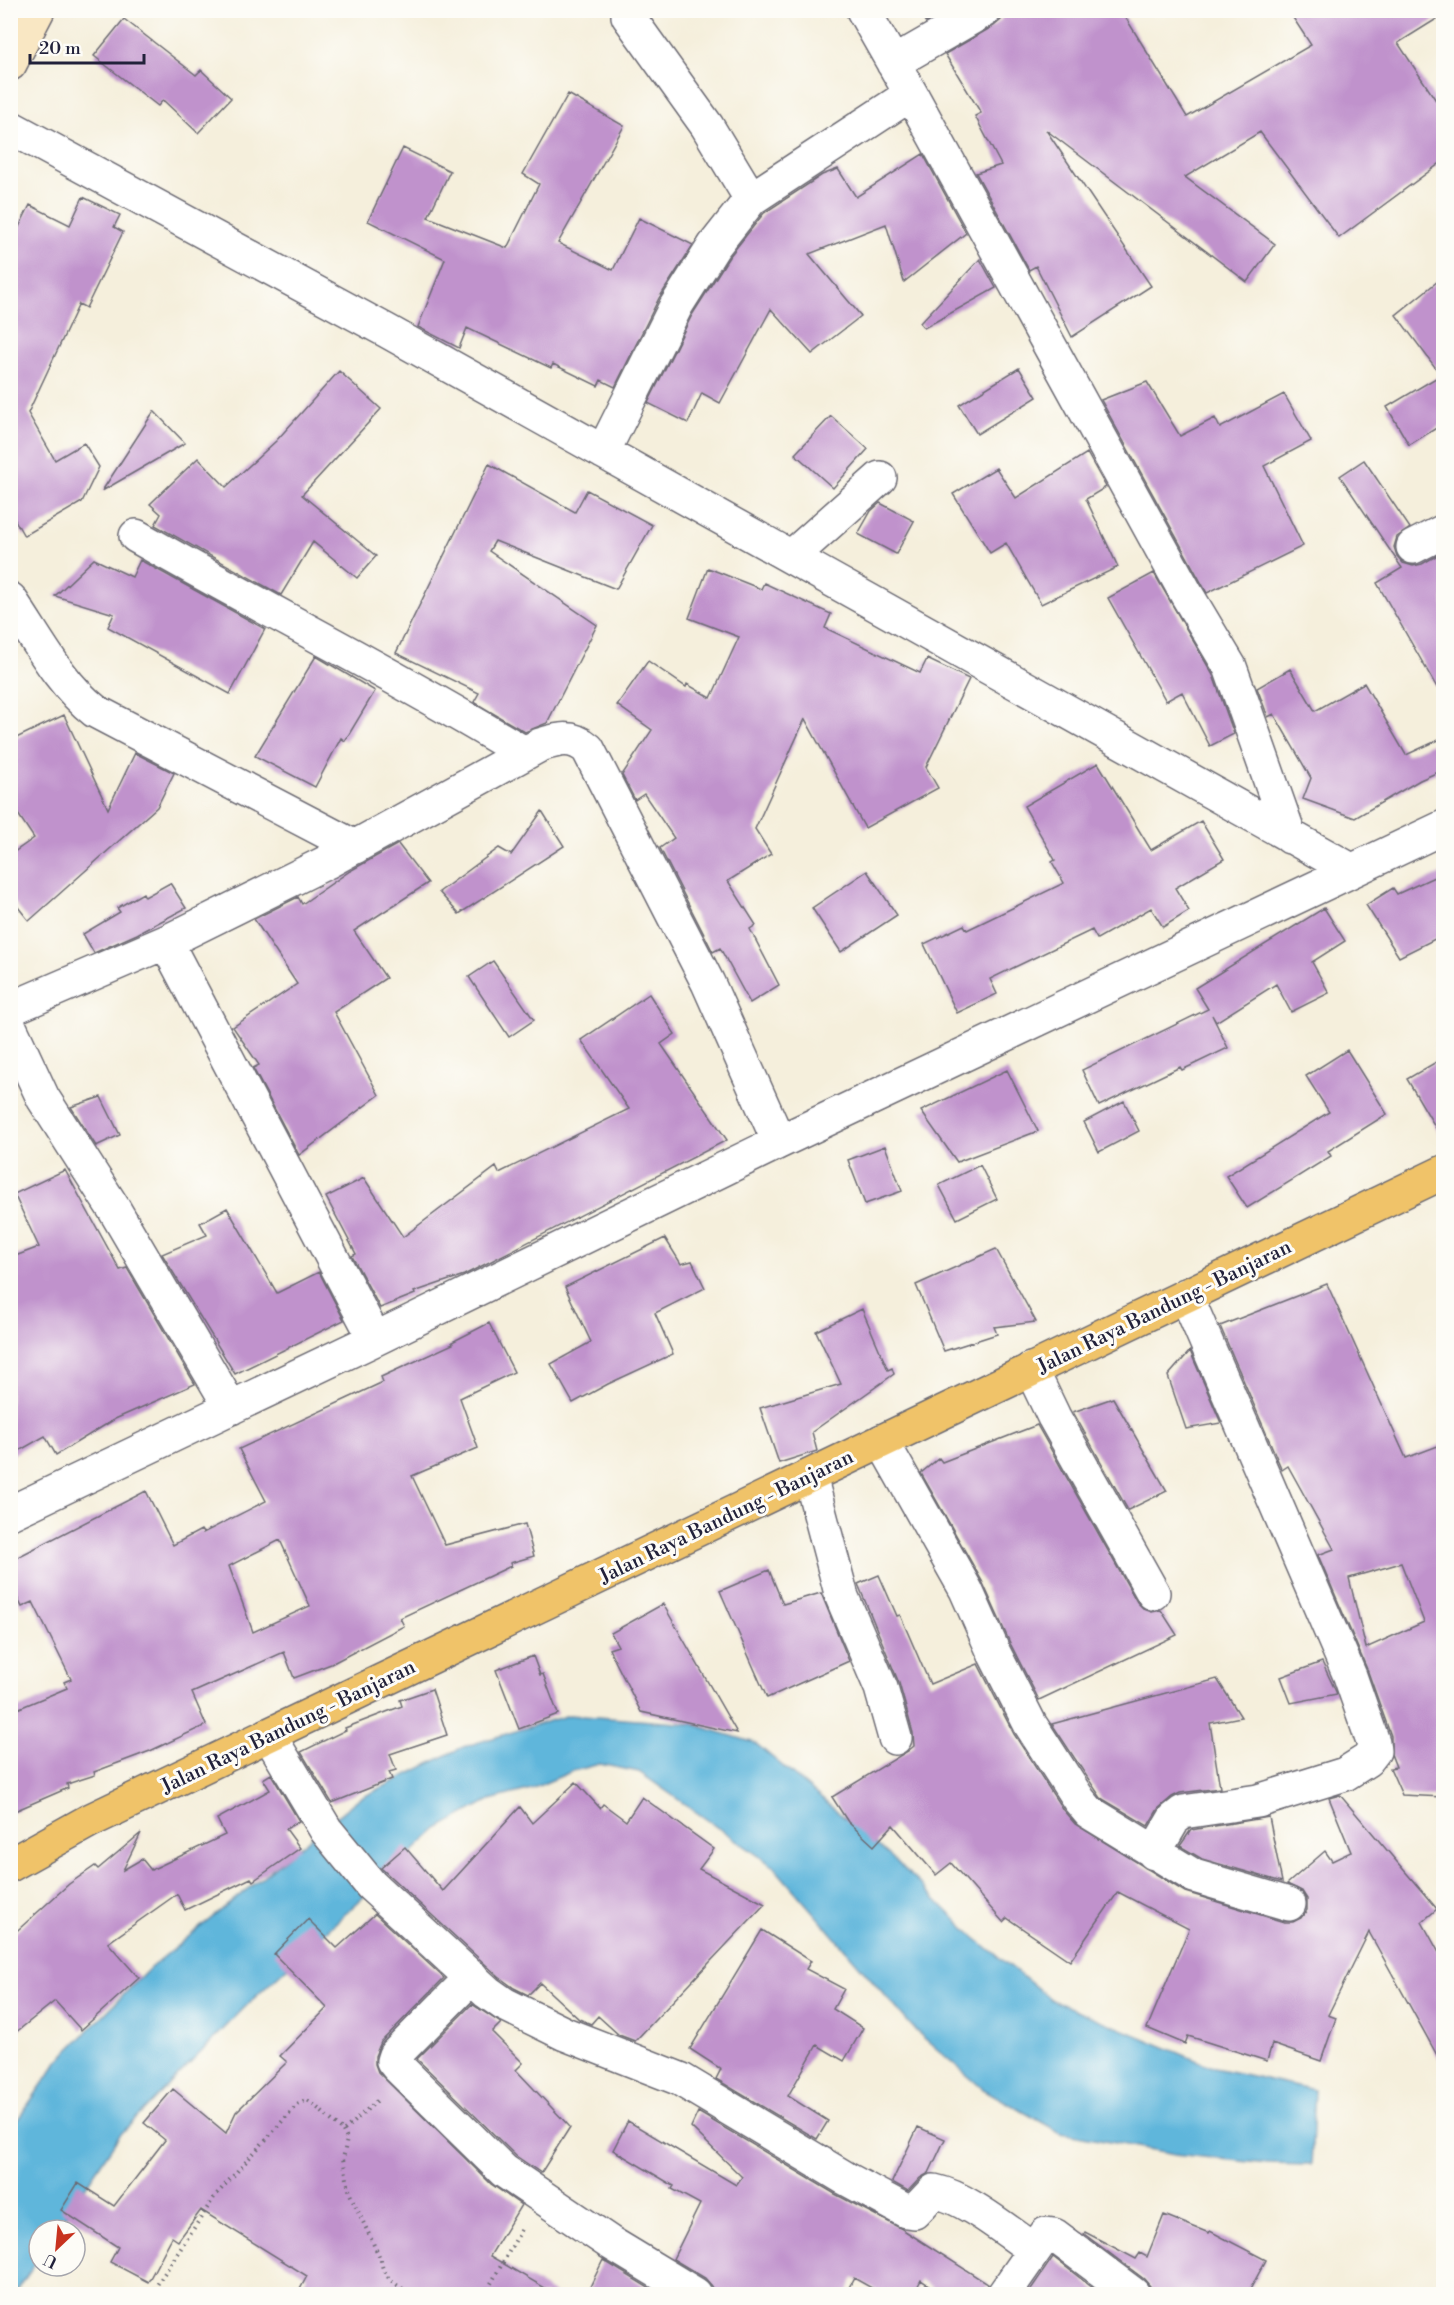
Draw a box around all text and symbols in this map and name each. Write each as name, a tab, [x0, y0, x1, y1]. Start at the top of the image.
scale bar	[30, 27, 144, 65]
text: 20 m	[39, 37, 81, 60]
street label: Jalan Raya Bandung - Banjaran	[1033, 1235, 1296, 1380]
street label: Jalan Raya Bandung - Banjaran	[595, 1445, 858, 1590]
street label: Jalan Raya Bandung - Banjaran	[157, 1655, 420, 1800]
north arrow	[27, 2218, 87, 2278]
text: U	[40, 2249, 61, 2272]

